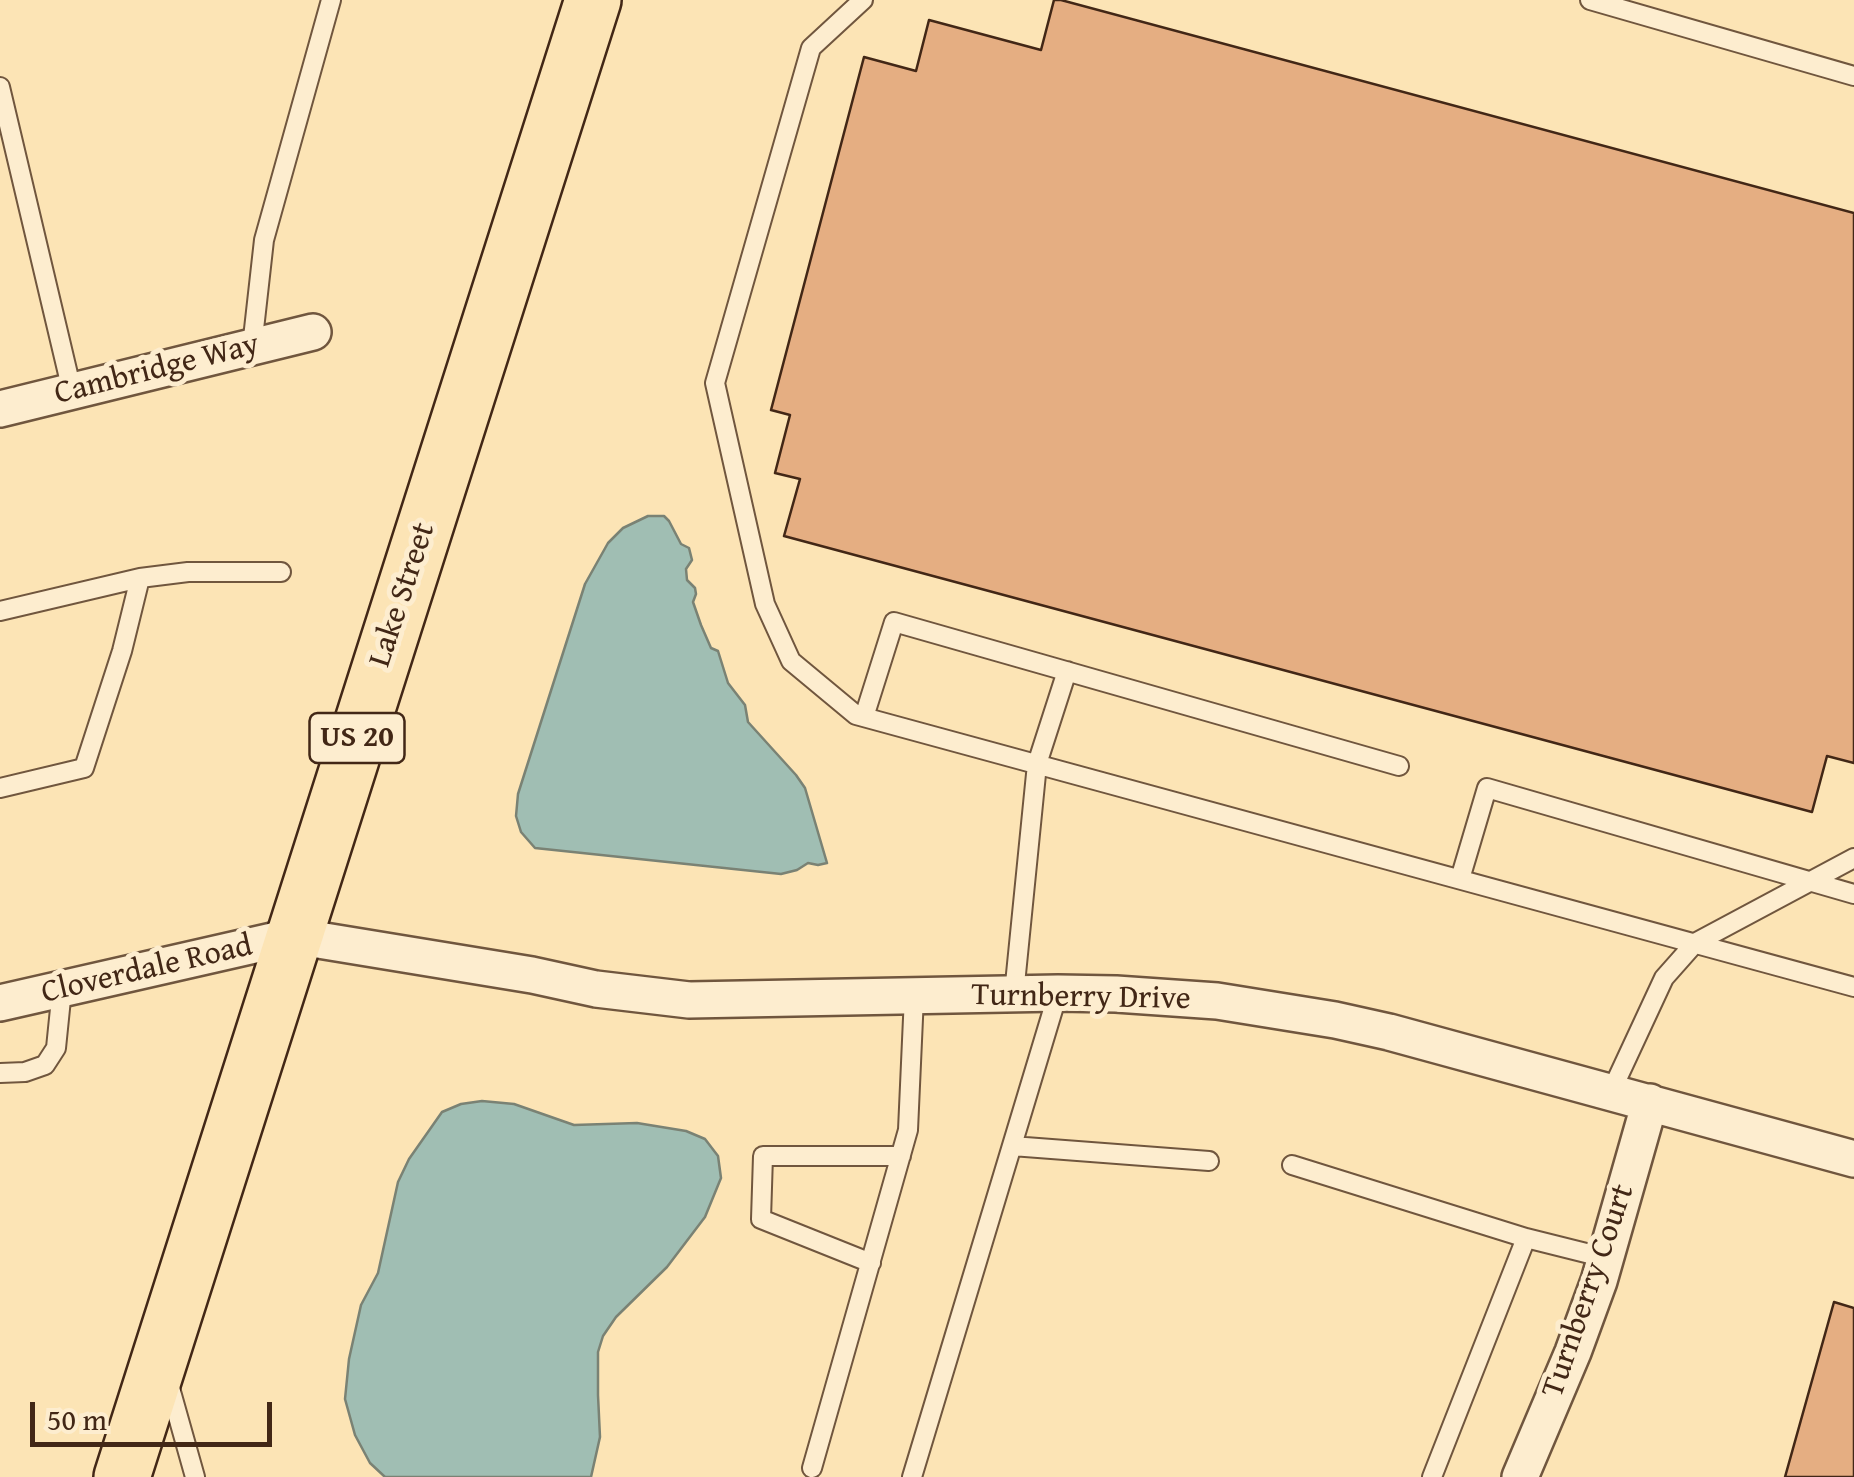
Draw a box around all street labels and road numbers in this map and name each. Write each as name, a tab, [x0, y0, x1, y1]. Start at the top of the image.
street label: Cambridge Way	[51, 326, 263, 414]
street label: Lake Street	[362, 518, 444, 672]
road number: US 20	[310, 713, 404, 763]
street label: Cloverdale Road	[38, 927, 256, 1013]
street label: Turnberry Drive	[971, 977, 1191, 1019]
street label: Turnberry Court	[1535, 1179, 1643, 1403]

